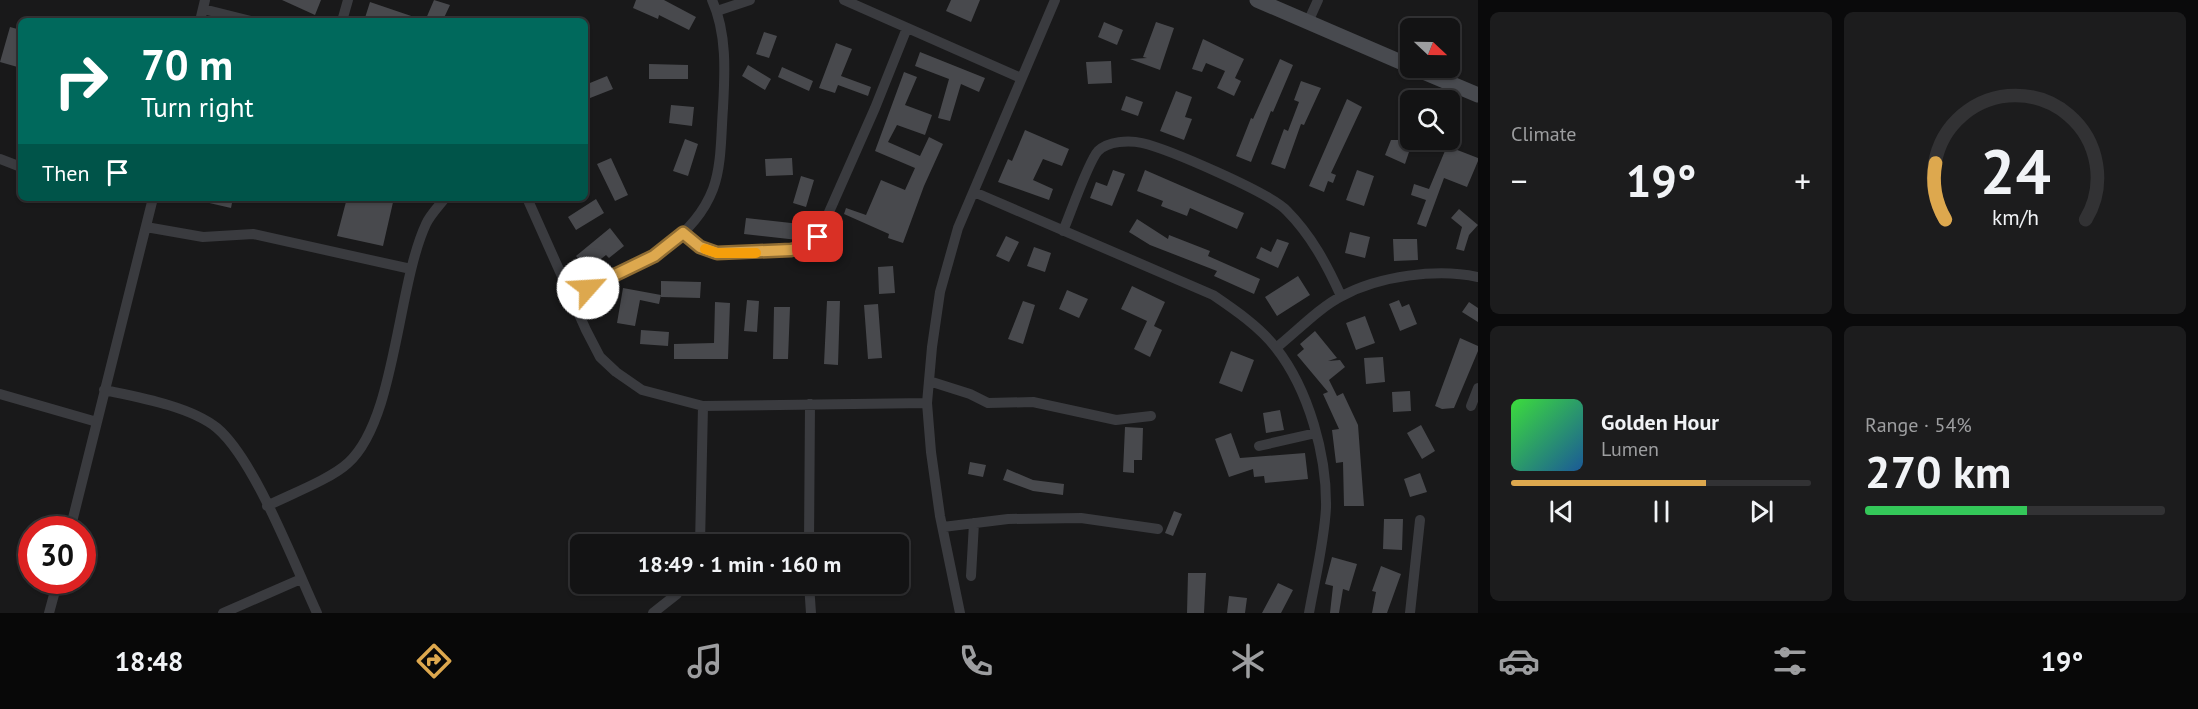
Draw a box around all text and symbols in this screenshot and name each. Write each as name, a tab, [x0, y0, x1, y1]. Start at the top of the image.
north arrow	[1400, 18, 1460, 78]
map controls	[1400, 18, 1460, 150]
text: 70 m	[141, 37, 233, 92]
icon: right	[42, 42, 120, 120]
text: Turn right	[141, 90, 254, 124]
button: search	[1400, 90, 1460, 150]
text: Climate	[1511, 121, 1577, 147]
text: 24	[1980, 130, 2050, 211]
text: 19°	[1626, 151, 1696, 209]
icon: arrive	[101, 156, 134, 189]
text: Then	[42, 159, 89, 187]
text: −	[1511, 159, 1528, 202]
text: +	[1794, 159, 1811, 202]
text: km/h	[1991, 203, 2038, 231]
pin	[792, 211, 843, 262]
icon: arrive	[801, 220, 834, 253]
position arrow	[556, 256, 620, 320]
text: Golden Hour	[1601, 408, 1719, 436]
text: Range · 54%	[1865, 412, 1972, 438]
text: Lumen	[1601, 436, 1659, 462]
text: 270 km	[1865, 442, 2011, 500]
icon: previous	[1545, 495, 1578, 528]
icon: pause	[1645, 495, 1678, 528]
icon: next	[1745, 495, 1778, 528]
speed limit sign: 30	[18, 516, 96, 594]
text: 18:49 · 1 min · 160 m	[638, 550, 841, 578]
icon: directions	[413, 640, 455, 682]
icon: music	[684, 640, 726, 682]
icon: phone	[955, 640, 997, 682]
icon: climate	[1227, 640, 1269, 682]
icon: car	[1498, 640, 1540, 682]
icon: filters	[1769, 640, 1811, 682]
text: 18:48	[115, 644, 183, 678]
text: 19°	[2041, 644, 2083, 678]

